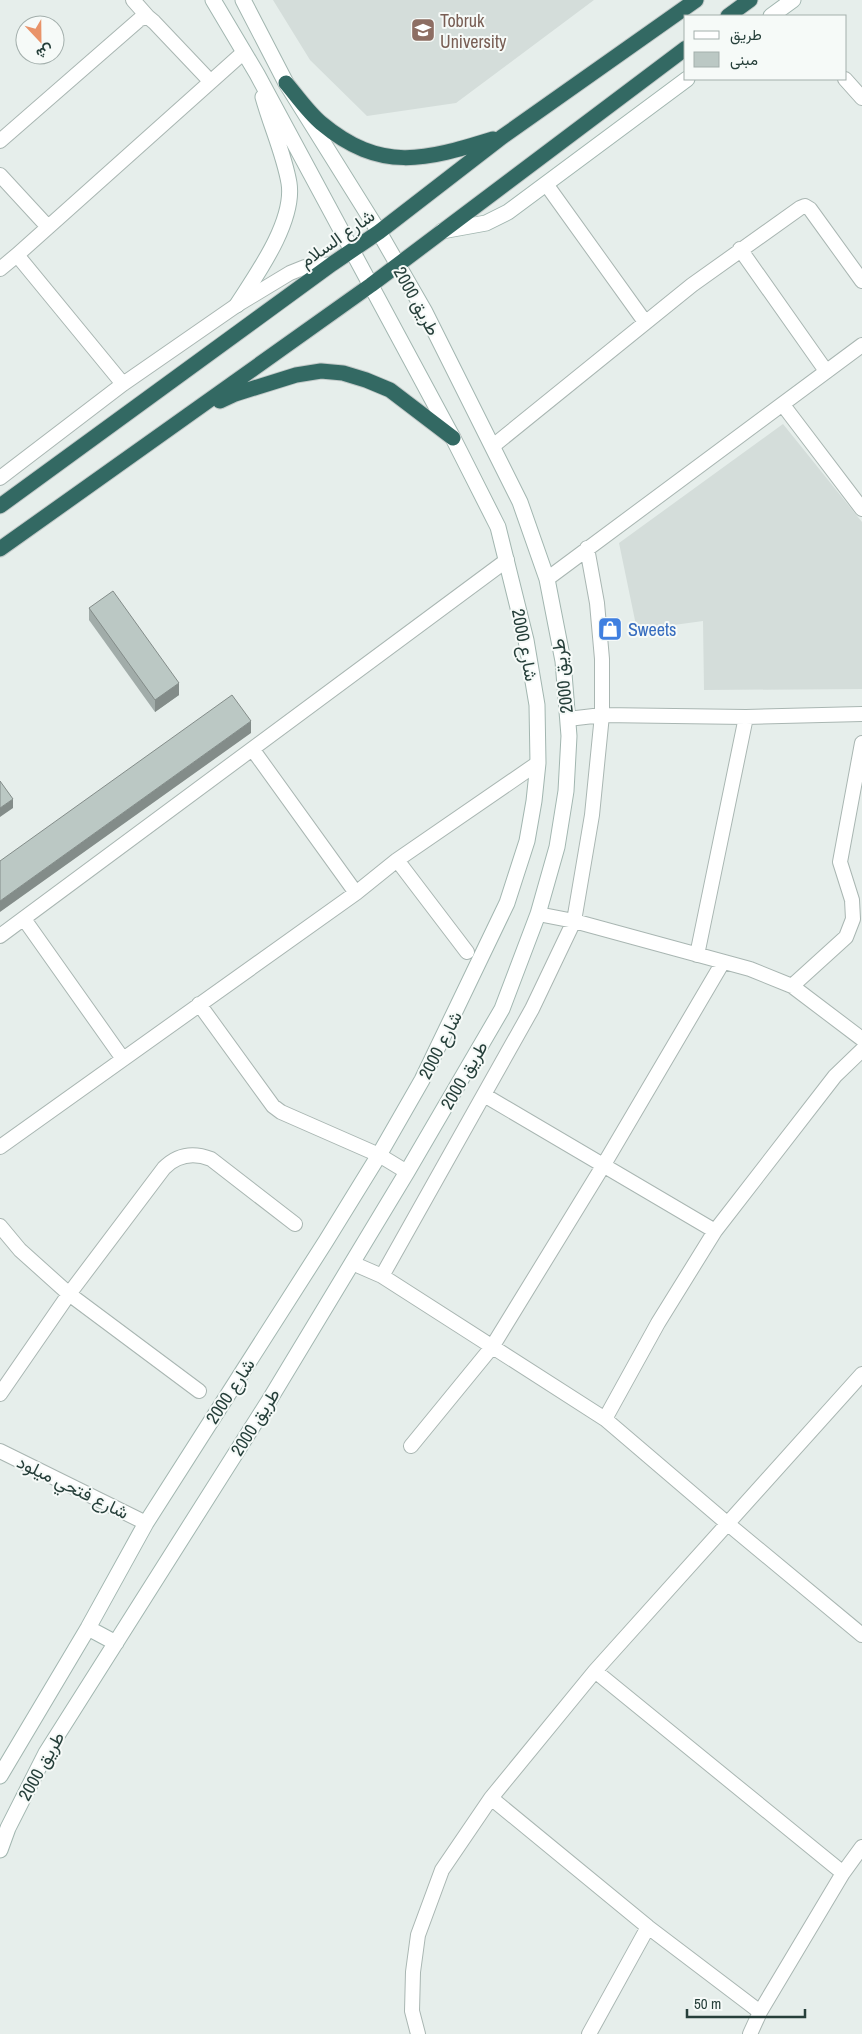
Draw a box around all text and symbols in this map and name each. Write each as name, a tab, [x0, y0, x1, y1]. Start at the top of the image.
place label: Tobruk University	[440, 8, 507, 54]
north arrow	[15, 15, 65, 65]
legend	[684, 15, 847, 80]
school or university icon: Tobruk University	[410, 17, 436, 43]
text: طريق	[730, 24, 762, 45]
text: ش	[34, 41, 56, 64]
text: مبنى	[730, 49, 758, 70]
street label: شارع السلام	[294, 203, 380, 273]
street label: طريق 2000	[388, 262, 446, 340]
street label: شارع 2000	[506, 607, 544, 683]
shop icon: Sweets	[597, 616, 623, 642]
place label: Sweets	[628, 617, 676, 642]
street label: طريق 2000	[545, 637, 579, 715]
street label: شارع 2000	[412, 1007, 468, 1083]
street label: طريق 2000	[434, 1036, 494, 1114]
street label: شارع 2000	[200, 1354, 260, 1428]
street label: طريق 2000	[224, 1384, 286, 1460]
street label: شارع فتحي ميلود	[12, 1449, 133, 1528]
street label: طريق 2000	[12, 1727, 70, 1805]
scale bar	[687, 1986, 804, 2018]
text: 50 m	[694, 1993, 721, 2014]

